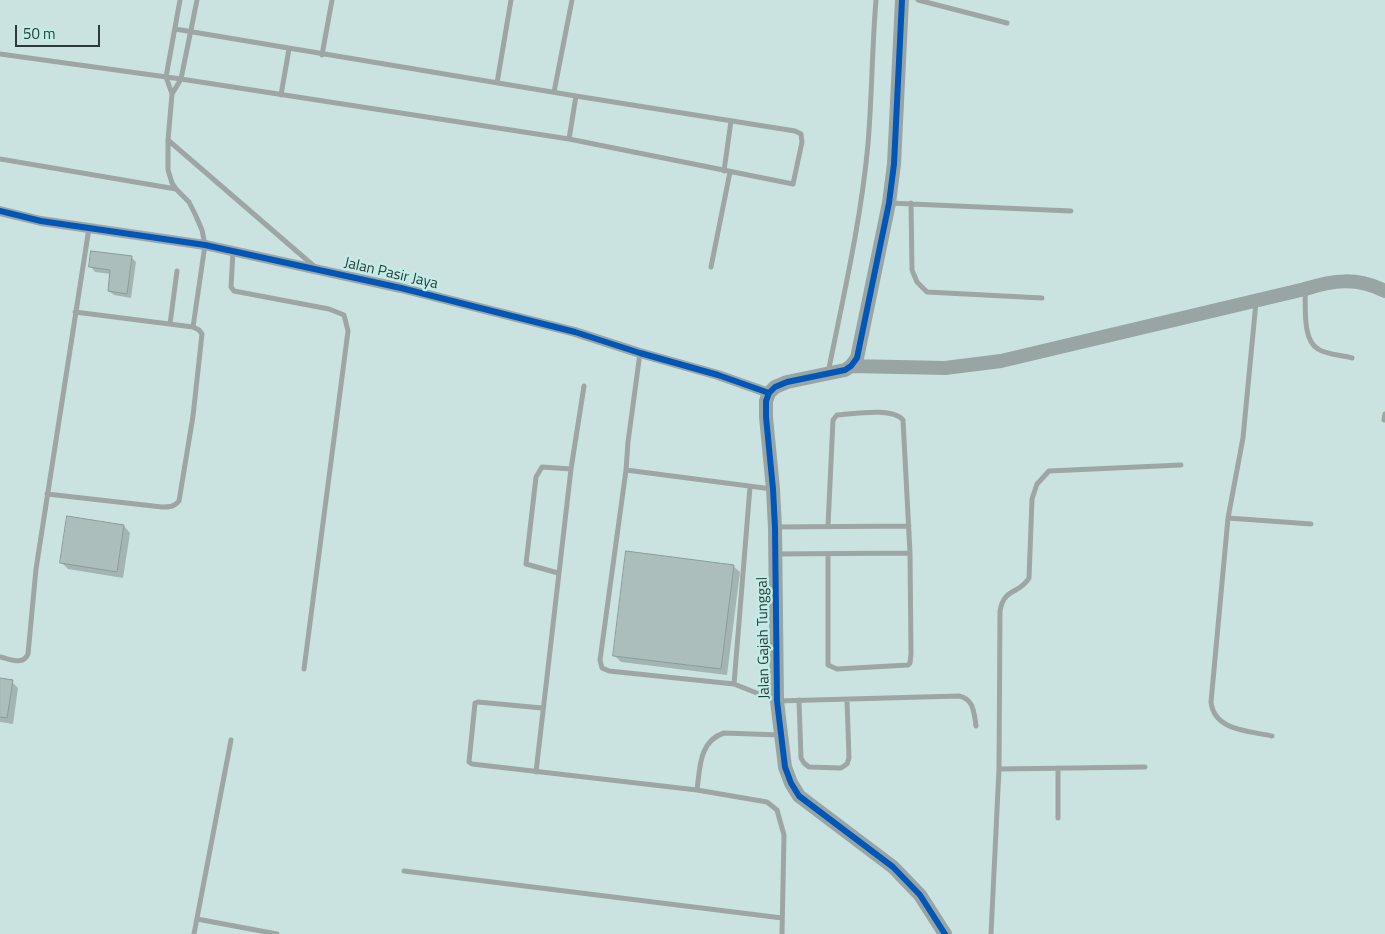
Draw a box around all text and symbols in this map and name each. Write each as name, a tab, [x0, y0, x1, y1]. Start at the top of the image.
scale bar	[18, 15, 102, 47]
text: 50 m	[23, 22, 56, 45]
street label: Jalan Pasir Jaya	[342, 254, 440, 294]
street label: Jalan Gajah Tunggal	[754, 577, 774, 699]

